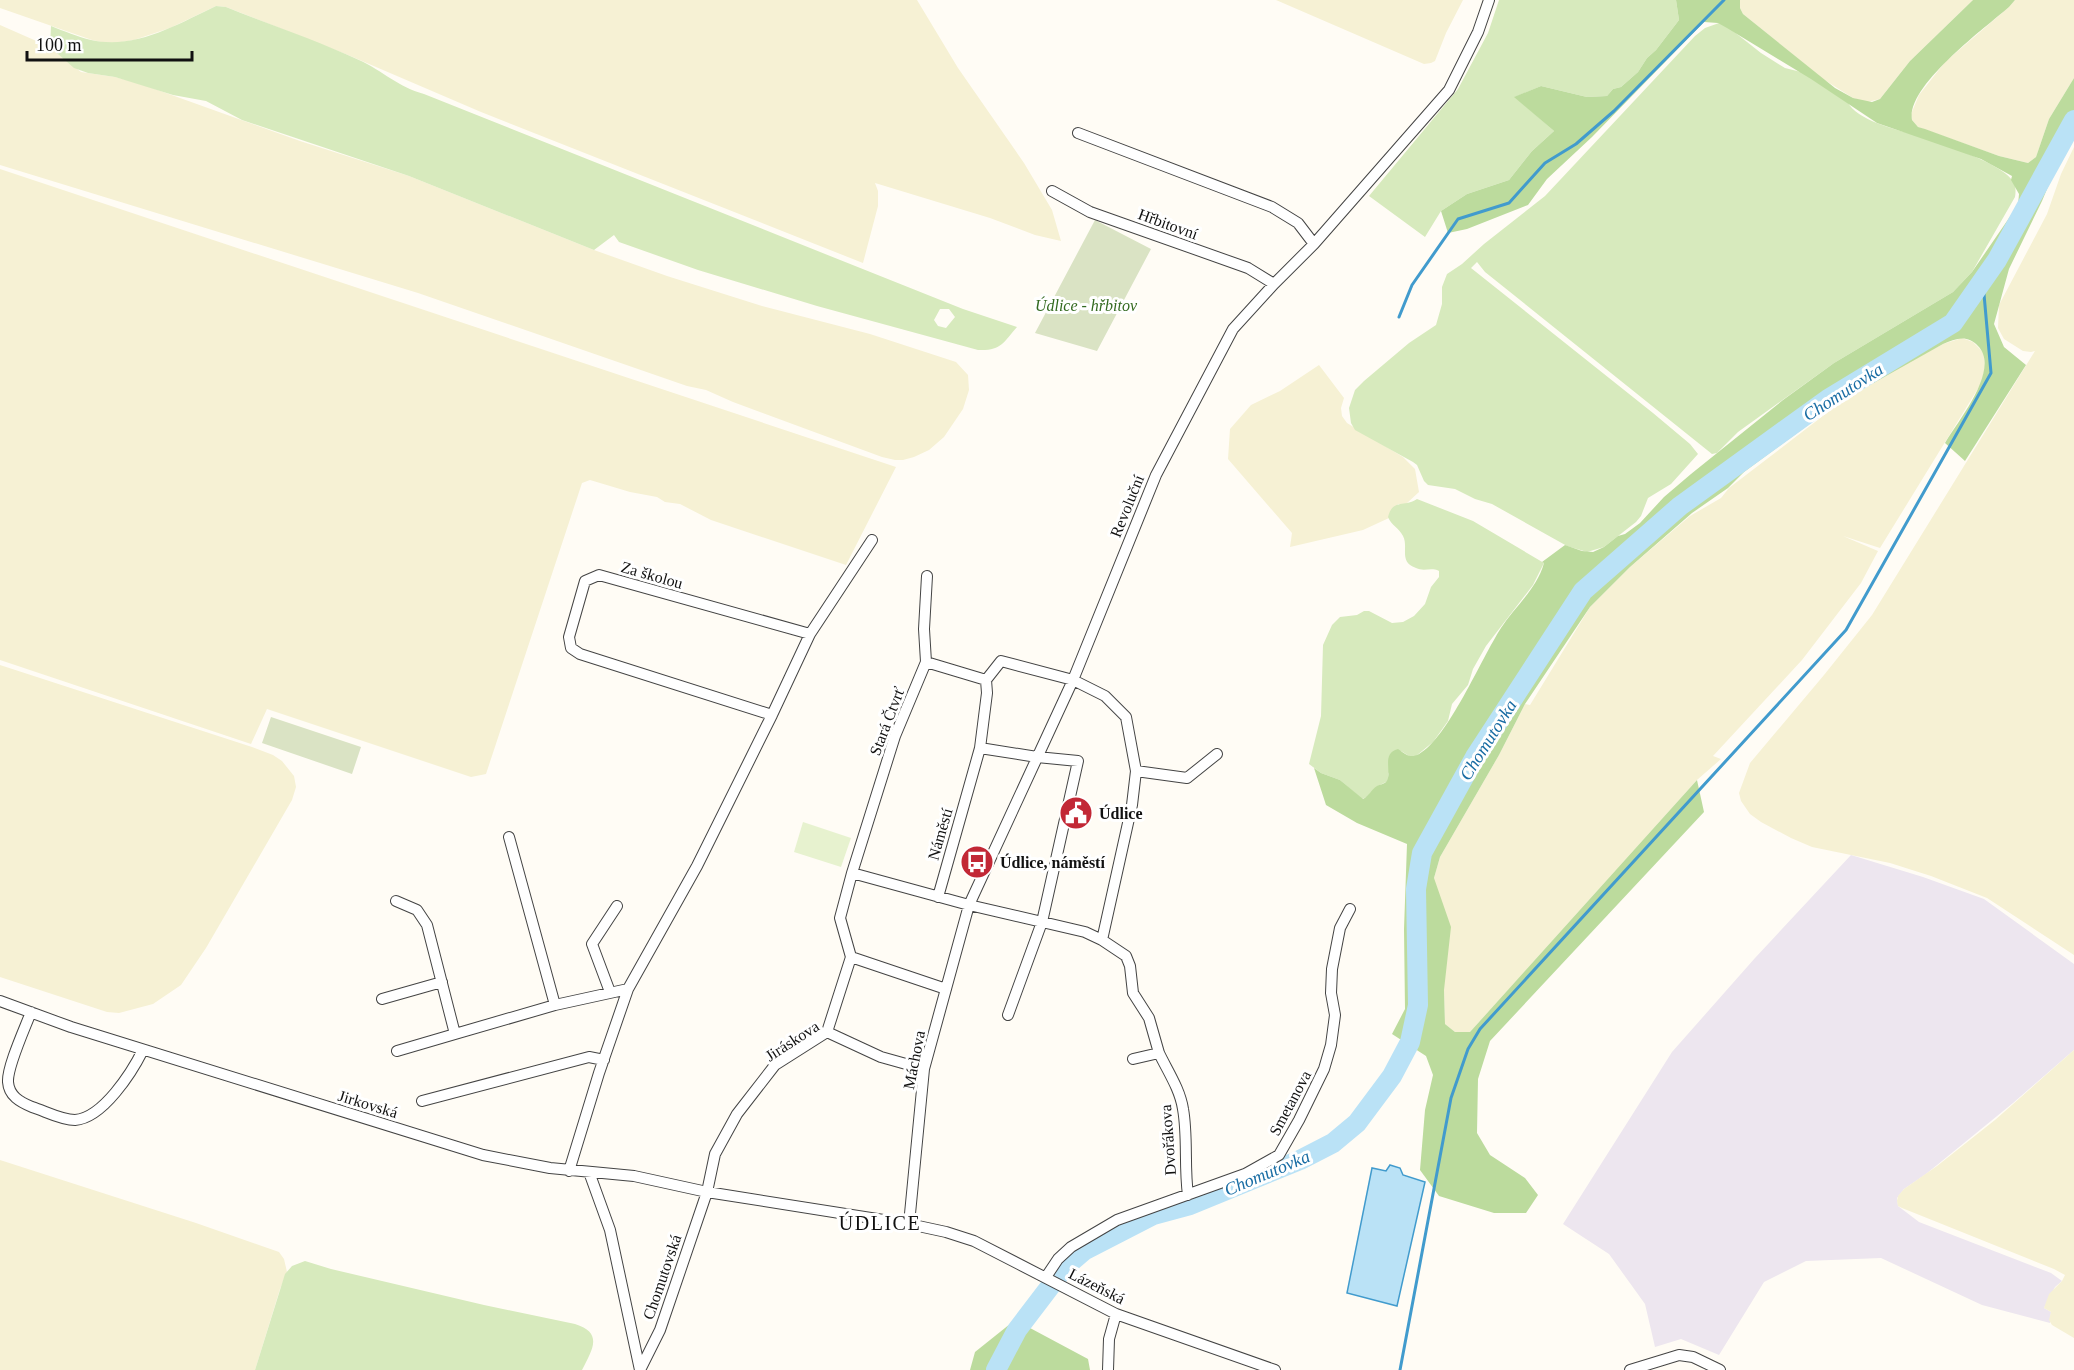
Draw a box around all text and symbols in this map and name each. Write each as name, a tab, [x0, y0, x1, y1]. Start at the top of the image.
scale bar	[27, 24, 192, 62]
text: 100 m	[36, 35, 82, 55]
street label: Hřbitovní	[1136, 205, 1201, 243]
park label: Údlice - hřbitov	[1035, 296, 1138, 314]
water label: Chomutovka	[1799, 359, 1887, 425]
street label: Revoluční	[1107, 472, 1147, 540]
street label: Za školou	[619, 558, 685, 592]
street label: Stará Čtvrť	[865, 684, 908, 758]
water label: Chomutovka	[1455, 696, 1521, 784]
public building icon: Údlice	[1058, 795, 1094, 831]
place label: Údlice	[1099, 804, 1143, 822]
street label: Náměstí	[924, 806, 956, 862]
bus stop icon: Údlice, náměstí	[959, 844, 995, 880]
place label: Údlice, náměstí	[1000, 853, 1105, 871]
street label: Jiráskova	[762, 1017, 822, 1065]
street label: Máchova	[900, 1029, 928, 1091]
street label: Smetanova	[1266, 1068, 1314, 1138]
street label: Jirkovská	[336, 1087, 400, 1121]
street label: Dvořákova	[1157, 1104, 1179, 1176]
water label: Chomutovka	[1221, 1146, 1313, 1200]
district label: ÚDLICE	[839, 1211, 921, 1234]
street label: Chomutovská	[639, 1232, 685, 1322]
street label: Lázeňská	[1066, 1265, 1128, 1307]

